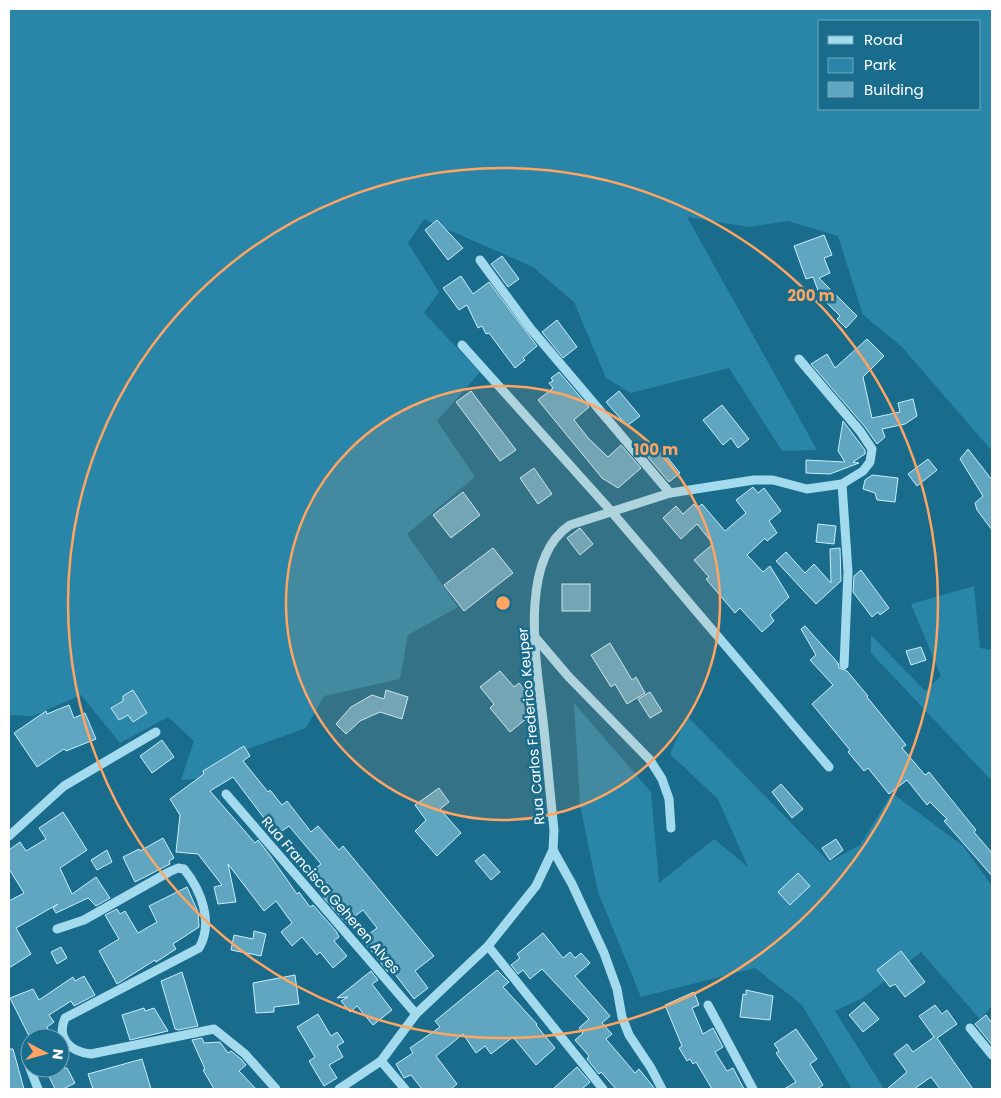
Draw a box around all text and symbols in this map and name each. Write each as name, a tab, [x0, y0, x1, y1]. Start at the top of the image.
legend	[818, 20, 981, 110]
text: Road	[864, 29, 903, 50]
text: Park	[864, 54, 896, 75]
text: Building	[864, 79, 924, 100]
text: 200 m	[787, 285, 835, 306]
text: 100 m	[634, 439, 678, 460]
centre of rings	[494, 594, 512, 612]
street label: Rua Carlos Frederico Keuper	[512, 627, 550, 825]
street label: Rua Francisca Geheren Alves	[257, 812, 405, 978]
north arrow	[20, 1028, 70, 1078]
text: N	[47, 1048, 68, 1061]

